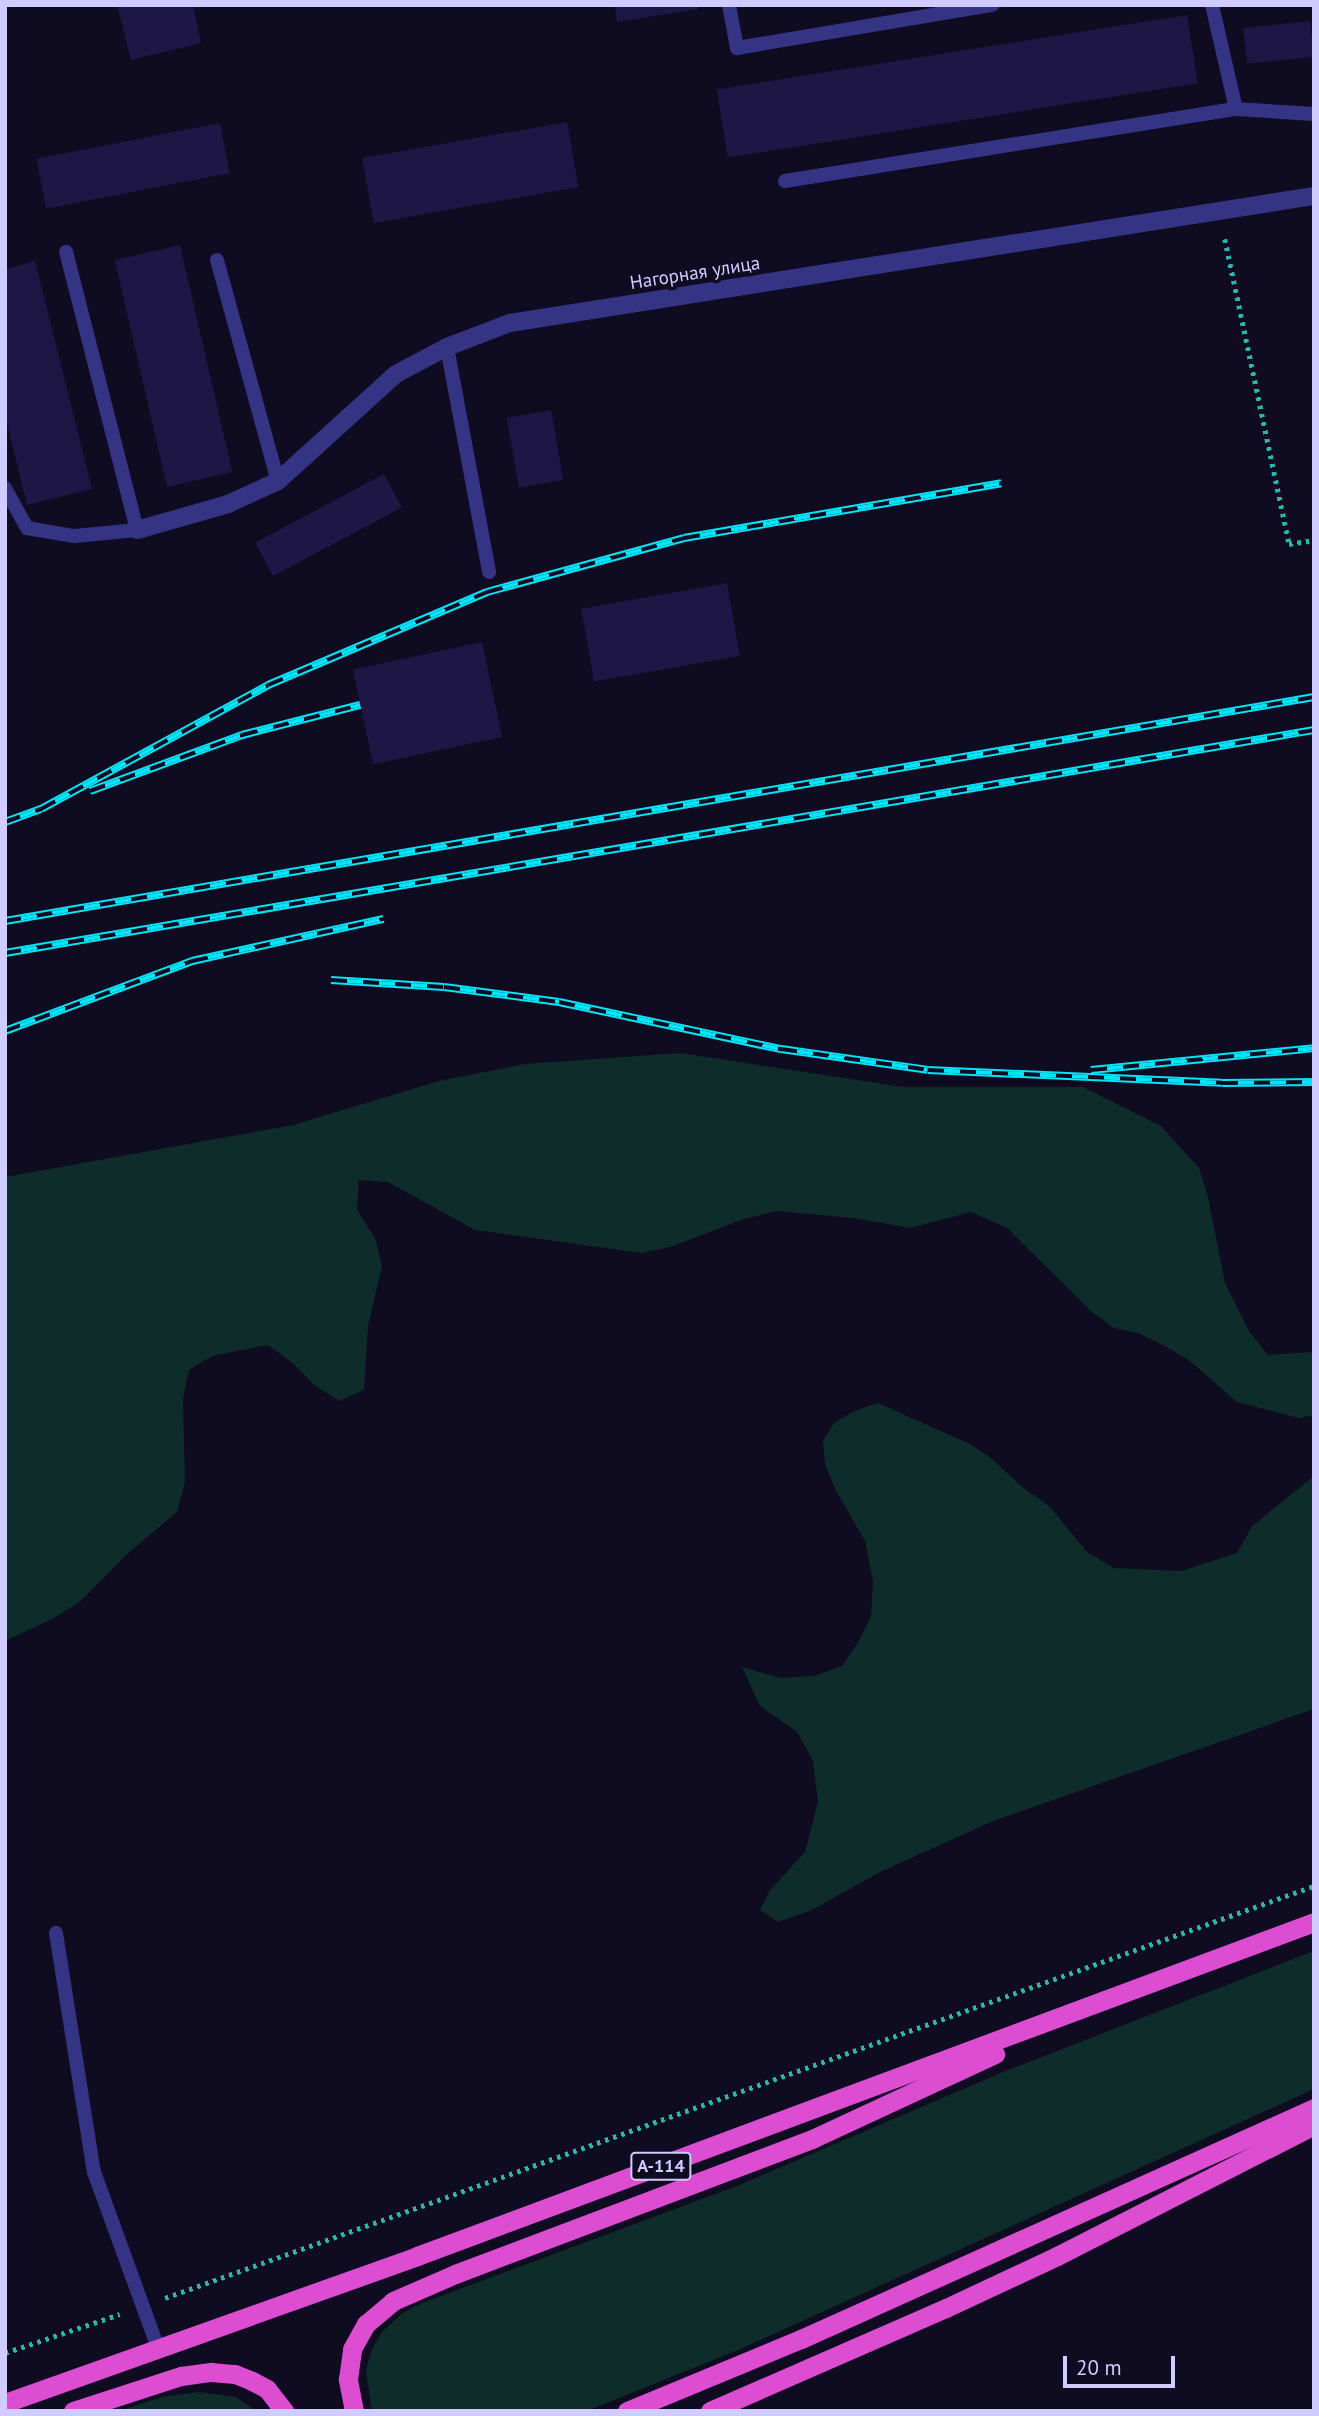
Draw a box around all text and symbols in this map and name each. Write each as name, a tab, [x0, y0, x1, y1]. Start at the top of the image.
street label: Нагорная улица	[628, 251, 762, 295]
road number: А-114	[630, 2152, 692, 2180]
scale bar	[1067, 2342, 1179, 2386]
text: 20 m	[1076, 2354, 1122, 2381]

